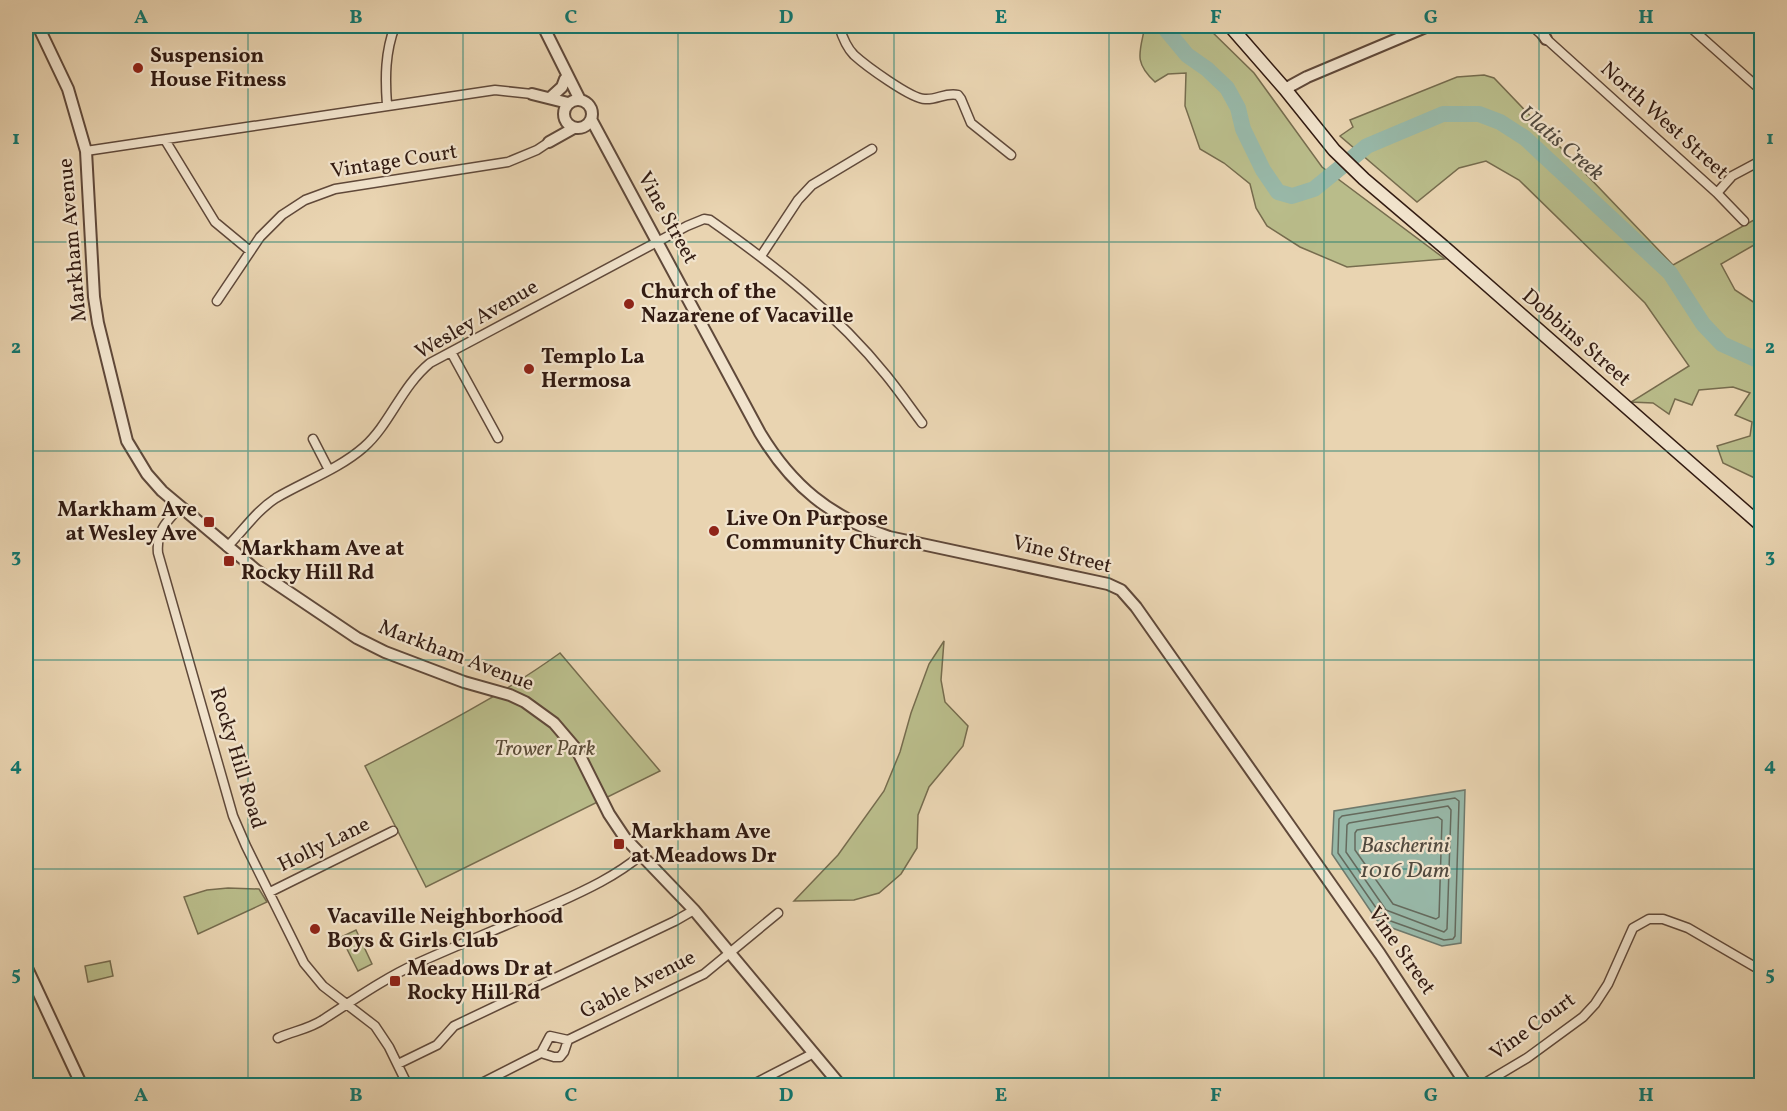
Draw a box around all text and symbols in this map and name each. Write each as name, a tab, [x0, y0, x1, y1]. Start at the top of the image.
text: A	[134, 4, 148, 32]
text: B	[349, 4, 363, 32]
text: C	[565, 4, 578, 32]
text: D	[779, 4, 793, 32]
text: E	[995, 4, 1007, 32]
text: F	[1210, 4, 1222, 32]
text: G	[1424, 4, 1438, 32]
text: H	[1638, 4, 1654, 32]
place label: Suspension House Fitness	[150, 42, 286, 95]
street label: North West Street	[1593, 55, 1735, 187]
marker: Suspension House Fitness	[131, 61, 145, 75]
water label: Ulatis Creek	[1512, 99, 1610, 189]
text: 1	[12, 125, 20, 153]
text: 1	[1766, 125, 1774, 153]
street label: Vintage Court	[329, 138, 459, 186]
street label: Markham Avenue	[51, 157, 95, 323]
street label: Vine Street	[630, 167, 704, 269]
street label: Wesley Avenue	[410, 273, 544, 367]
place label: Church of the Nazarene of Vacaville	[641, 278, 853, 331]
street label: Dobbins Street	[1515, 282, 1637, 394]
marker: Church of the Nazarene of Vacaville	[622, 297, 636, 311]
text: 2	[11, 334, 21, 362]
text: 2	[1765, 334, 1775, 362]
place label: Templo La Hermosa	[541, 343, 645, 396]
marker: Templo La Hermosa	[522, 362, 536, 376]
place label: Markham Ave at Wesley Ave	[57, 496, 197, 549]
place label: Live On Purpose Community Church	[726, 505, 923, 558]
marker: Markham Ave at Wesley Ave	[202, 515, 216, 529]
marker: Live On Purpose Community Church	[707, 524, 721, 538]
street label: Vine Street	[1009, 529, 1115, 581]
place label: Markham Ave at Rocky Hill Rd	[241, 535, 404, 588]
text: 3	[11, 543, 21, 571]
text: 3	[1765, 543, 1775, 571]
marker: Markham Ave at Rocky Hill Rd	[222, 554, 236, 568]
street label: Markham Avenue	[374, 613, 538, 699]
street label: Rocky Hill Road	[202, 684, 272, 832]
park label: Trower Park	[494, 735, 596, 764]
text: 4	[10, 752, 22, 780]
text: 4	[1764, 752, 1776, 780]
street label: Holly Lane	[273, 810, 375, 880]
place label: Markham Ave at Meadows Dr	[631, 818, 777, 871]
water label: Bascherini 1016 Dam	[1360, 831, 1450, 887]
marker: Markham Ave at Meadows Dr	[612, 837, 626, 851]
street label: Vine Street	[1360, 901, 1442, 1001]
place label: Vacaville Neighborhood Boys & Girls Club	[327, 903, 564, 956]
marker: Vacaville Neighborhood Boys & Girls Club	[308, 922, 322, 936]
street label: Gable Avenue	[575, 943, 701, 1027]
place label: Meadows Dr at Rocky Hill Rd	[407, 955, 553, 1008]
text: 5	[11, 961, 21, 989]
text: 5	[1765, 961, 1775, 989]
marker: Meadows Dr at Rocky Hill Rd	[388, 974, 402, 988]
street label: Vine Court	[1484, 986, 1582, 1068]
text: A	[134, 1082, 148, 1110]
text: B	[349, 1082, 363, 1110]
text: C	[565, 1082, 578, 1110]
text: D	[779, 1082, 793, 1110]
text: E	[995, 1082, 1007, 1110]
text: F	[1210, 1082, 1222, 1110]
text: G	[1424, 1082, 1438, 1110]
text: H	[1638, 1082, 1654, 1110]

